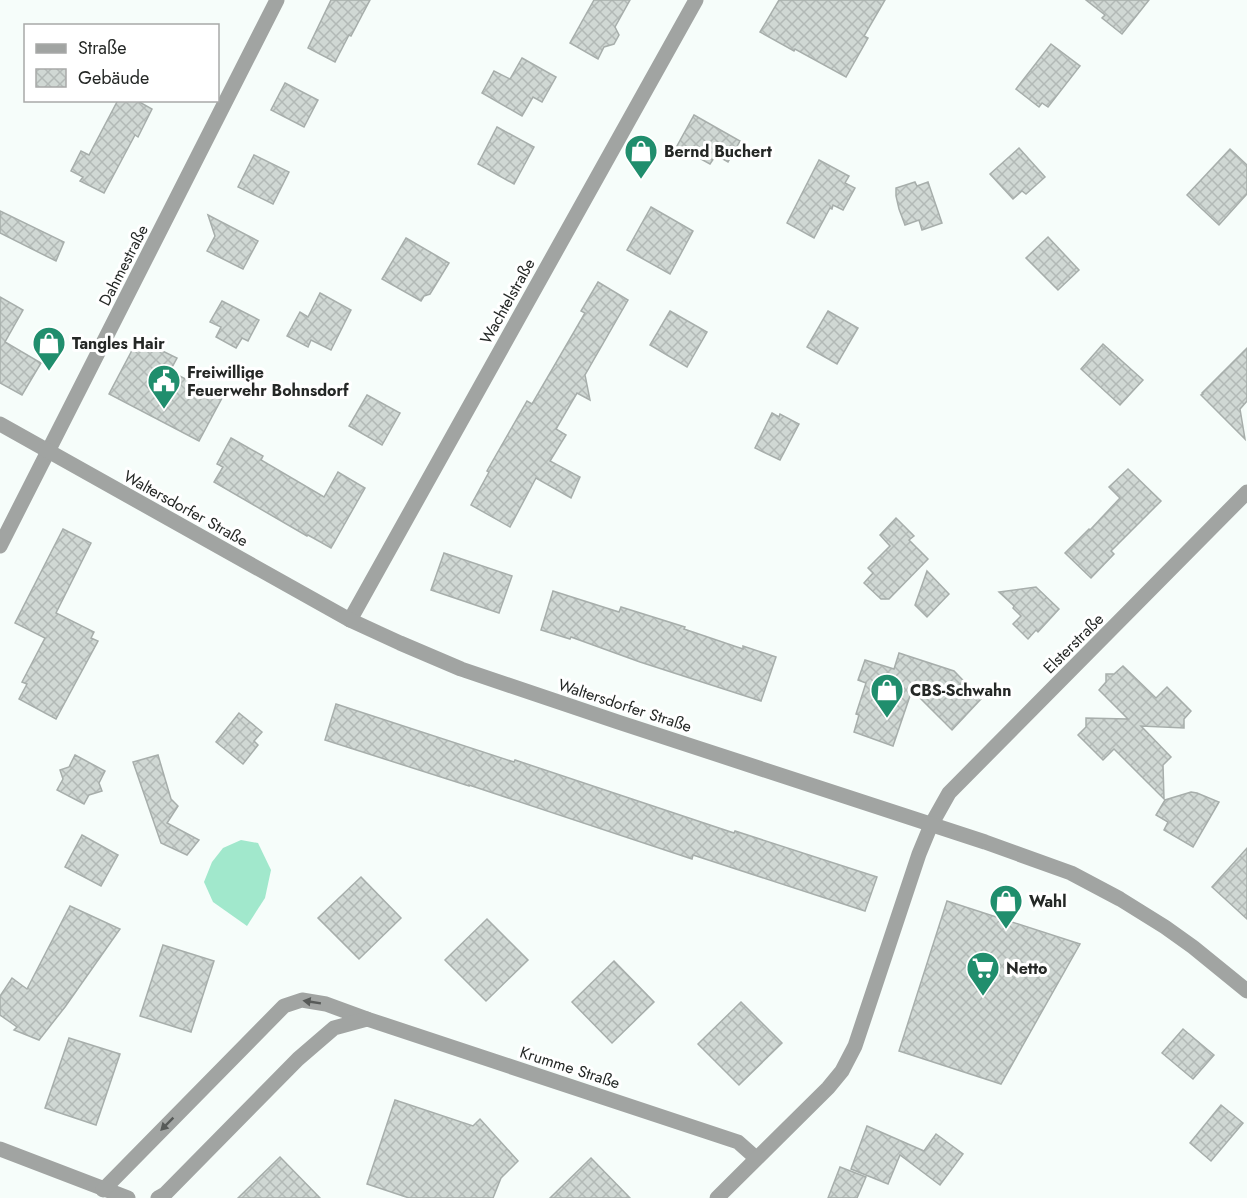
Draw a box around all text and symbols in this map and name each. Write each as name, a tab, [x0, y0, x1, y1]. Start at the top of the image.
legend	[24, 24, 219, 102]
text: Straße	[78, 35, 126, 61]
text: Gebäude	[78, 65, 149, 91]
shop icon: Bernd Buchert	[623, 133, 659, 180]
place label: Bernd Buchert	[664, 140, 773, 163]
street label: Dahmestraße	[93, 221, 154, 310]
street label: Wachtelstraße	[474, 254, 540, 348]
shop icon: Tangles Hair	[31, 325, 67, 372]
place label: Tangles Hair	[72, 332, 165, 355]
place label: Freiwillige Feuerwehr Bohnsdorf	[187, 361, 350, 402]
public building icon: Freiwillige Feuerwehr Bohnsdorf	[146, 363, 182, 410]
street label: Waltersdorfer Straße	[119, 465, 252, 552]
street label: Elsterstraße	[1038, 608, 1109, 679]
shop icon: CBS-Schwahn	[869, 672, 905, 719]
street label: Waltersdorfer Straße	[555, 673, 695, 738]
place label: CBS-Schwahn	[910, 679, 1011, 702]
shop icon: Wahl	[988, 883, 1024, 930]
place label: Wahl	[1029, 890, 1067, 913]
supermarket icon: Netto	[965, 950, 1001, 997]
place label: Netto	[1006, 957, 1048, 980]
one-way arrow	[302, 997, 321, 1006]
street label: Krumme Straße	[517, 1040, 623, 1094]
one-way arrow	[159, 1117, 174, 1131]

